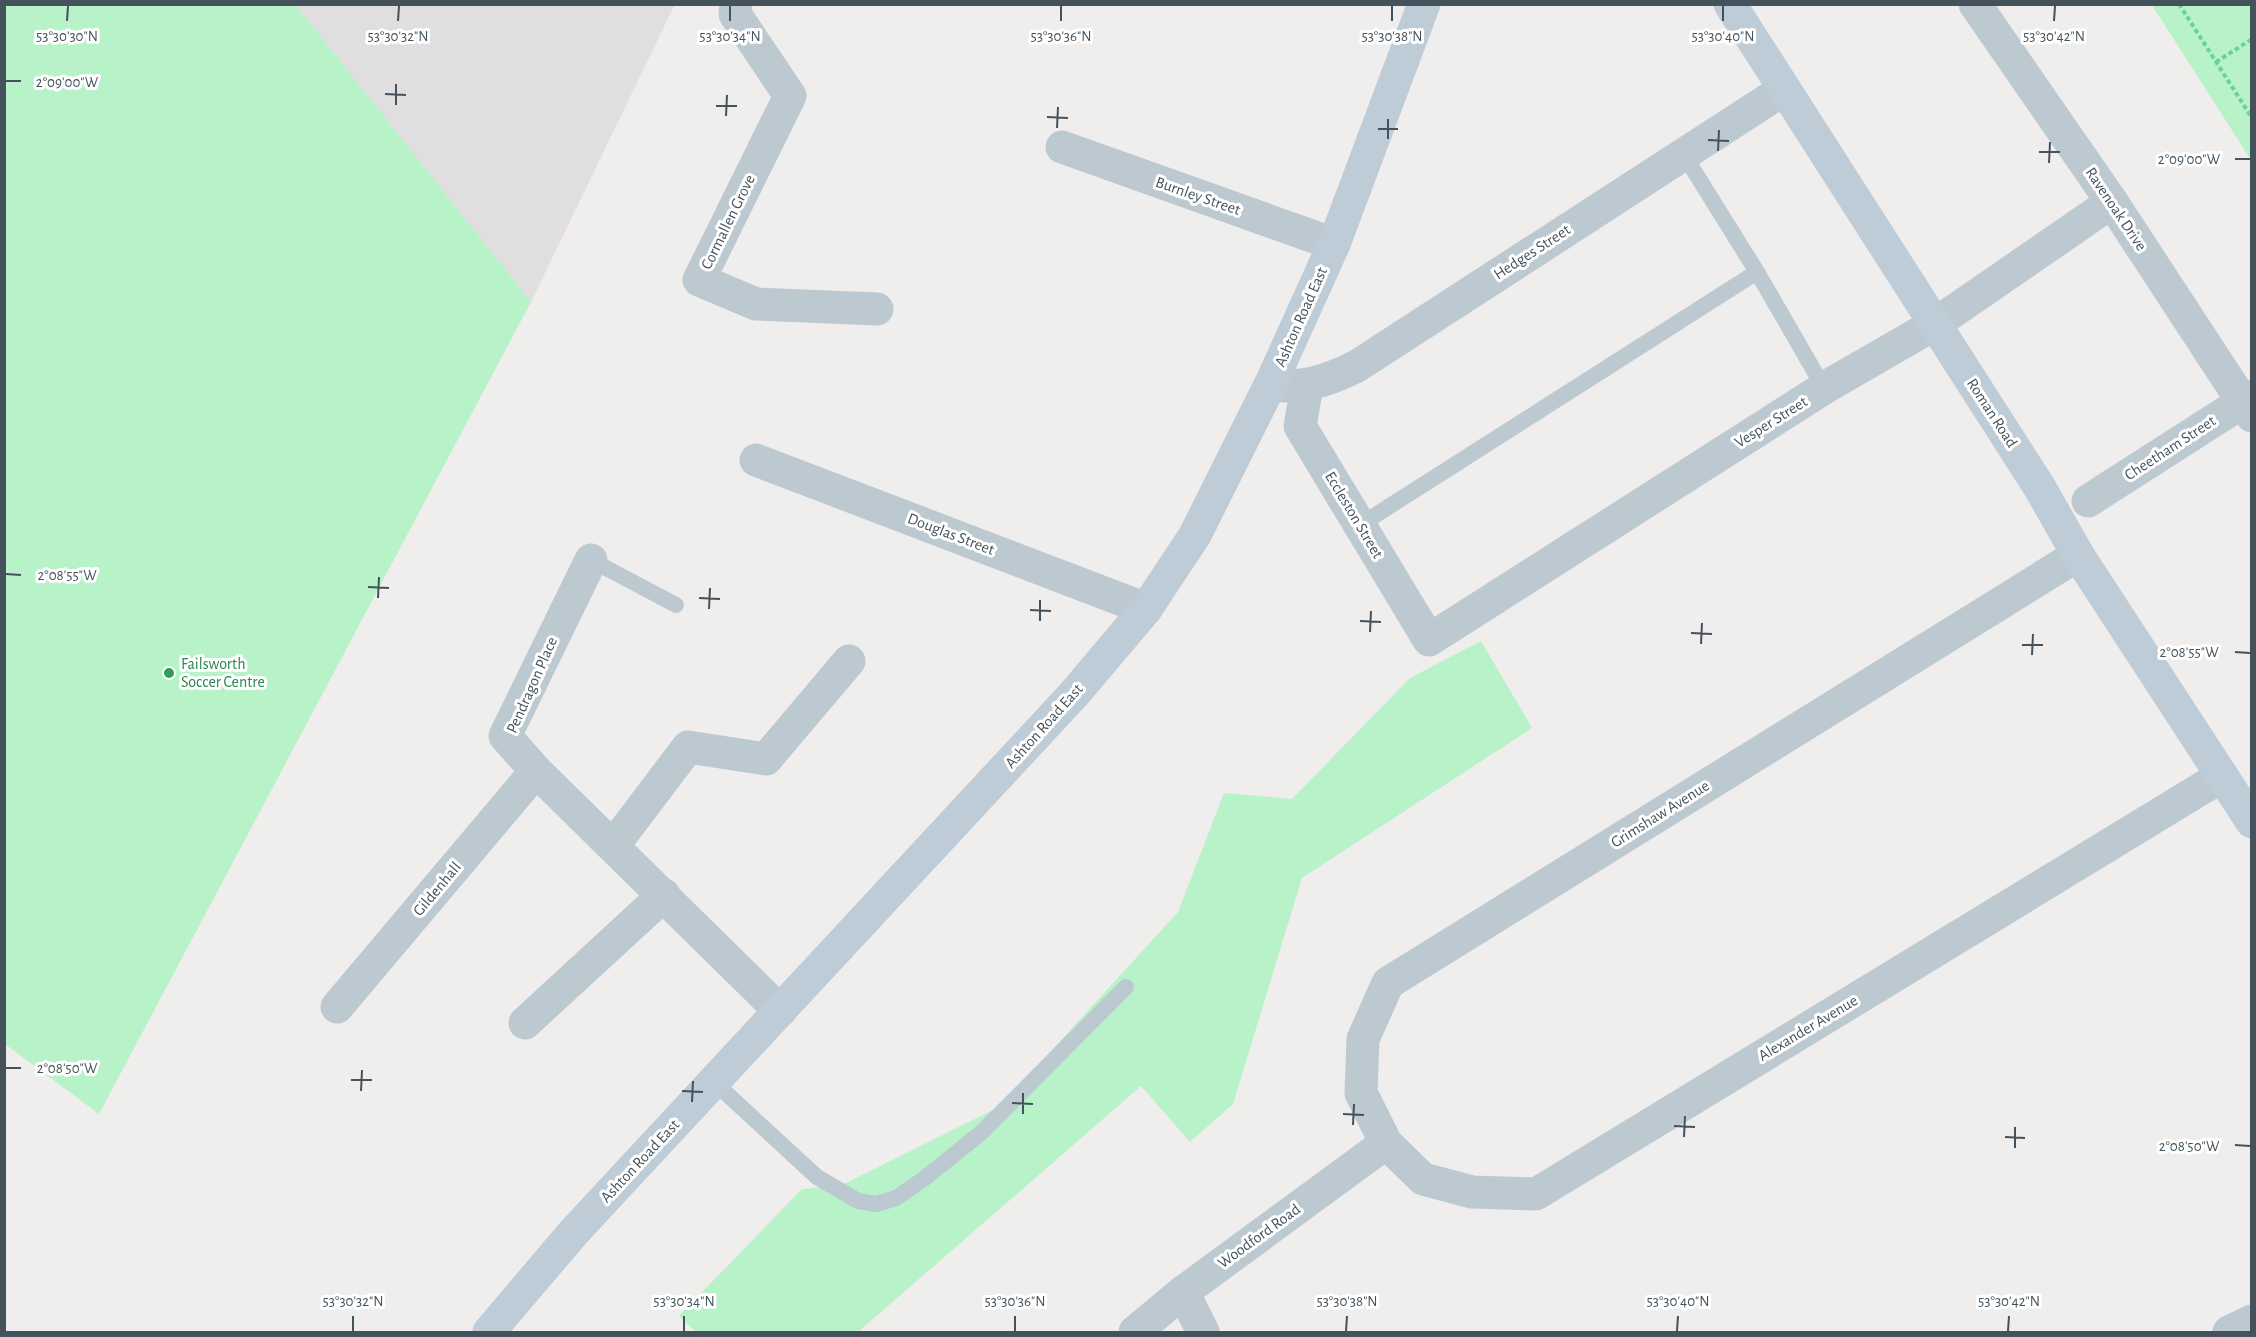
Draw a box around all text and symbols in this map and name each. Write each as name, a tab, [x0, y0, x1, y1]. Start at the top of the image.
text: 53°30'30"N	[36, 29, 98, 44]
text: 53°30'32"N	[368, 29, 428, 44]
text: 53°30'34"N	[699, 29, 761, 44]
text: 53°30'36"N	[1030, 29, 1092, 44]
text: 53°30'38"N	[1361, 29, 1423, 44]
text: 53°30'40"N	[1691, 29, 1755, 44]
text: 53°30'42"N	[2023, 29, 2085, 44]
text: 2°09'00"W	[36, 75, 99, 90]
text: 2°09'00"W	[2158, 152, 2221, 167]
street label: Ravenoak Drive	[2082, 165, 2150, 253]
street label: Cormallen Grove	[698, 172, 758, 272]
street label: Burnley Street	[1153, 174, 1242, 219]
street label: Hedges Street	[1491, 221, 1573, 283]
street label: Ashton Road East	[1272, 265, 1330, 369]
street label: Roman Road	[1964, 376, 2020, 450]
street label: Vesper Street	[1732, 393, 1810, 451]
street label: Cheetham Street	[2122, 413, 2218, 483]
street label: Eccleston Street	[1322, 469, 1386, 561]
street label: Douglas Street	[905, 510, 997, 558]
text: 2°08'55"W	[37, 568, 97, 583]
street label: Pendragon Place	[504, 634, 560, 736]
text: 2°08'55"W	[2159, 645, 2219, 660]
place label: Failsworth Soccer Centre	[181, 656, 265, 690]
marker: Failsworth Soccer Centre	[162, 666, 176, 680]
street label: Ashton Road East	[1002, 681, 1086, 771]
street label: Grimshaw Avenue	[1608, 777, 1712, 851]
street label: Gildenhall	[410, 859, 464, 919]
street label: Alexander Avenue	[1756, 992, 1860, 1064]
text: 2°08'50"W	[37, 1061, 98, 1076]
street label: Ashton Road East	[598, 1116, 682, 1206]
text: 2°08'50"W	[2159, 1139, 2220, 1154]
street label: Woodford Road	[1215, 1201, 1303, 1271]
text: 53°30'32"N	[323, 1294, 383, 1309]
text: 53°30'34"N	[653, 1294, 715, 1309]
text: 53°30'36"N	[984, 1294, 1046, 1309]
text: 53°30'38"N	[1316, 1294, 1378, 1309]
text: 53°30'40"N	[1646, 1294, 1710, 1309]
text: 53°30'42"N	[1978, 1294, 2040, 1309]

